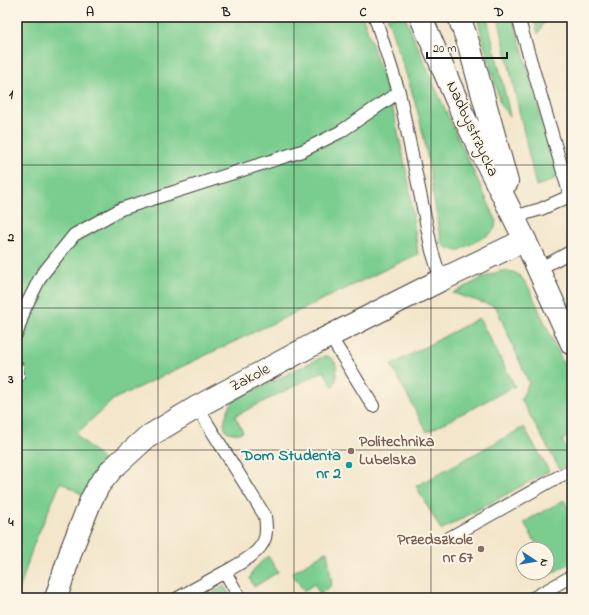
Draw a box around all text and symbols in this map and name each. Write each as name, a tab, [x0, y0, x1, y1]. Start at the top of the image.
text: A	[86, 3, 94, 22]
text: B	[221, 3, 231, 22]
text: C	[359, 3, 367, 22]
text: D	[493, 3, 504, 22]
scale bar	[427, 34, 507, 60]
text: 20 m	[433, 40, 456, 58]
street label: Nadbystrzycka	[439, 77, 505, 181]
text: 1	[9, 85, 14, 104]
text: 2	[7, 228, 15, 247]
street label: Zakole	[226, 357, 275, 399]
text: 3	[7, 370, 14, 389]
place label: Politechnika Lubelska	[359, 430, 435, 472]
place label: Dom Studenta nr 2	[241, 444, 341, 486]
marker: Politechnika Lubelska	[346, 446, 356, 456]
marker: Dom Studenta nr 2	[344, 460, 354, 470]
text: 4	[7, 513, 14, 532]
place label: Przedszkole nr 67	[397, 528, 474, 570]
north arrow	[515, 541, 555, 581]
marker: Przedszkole nr 67	[476, 544, 486, 554]
text: N	[535, 558, 552, 568]

